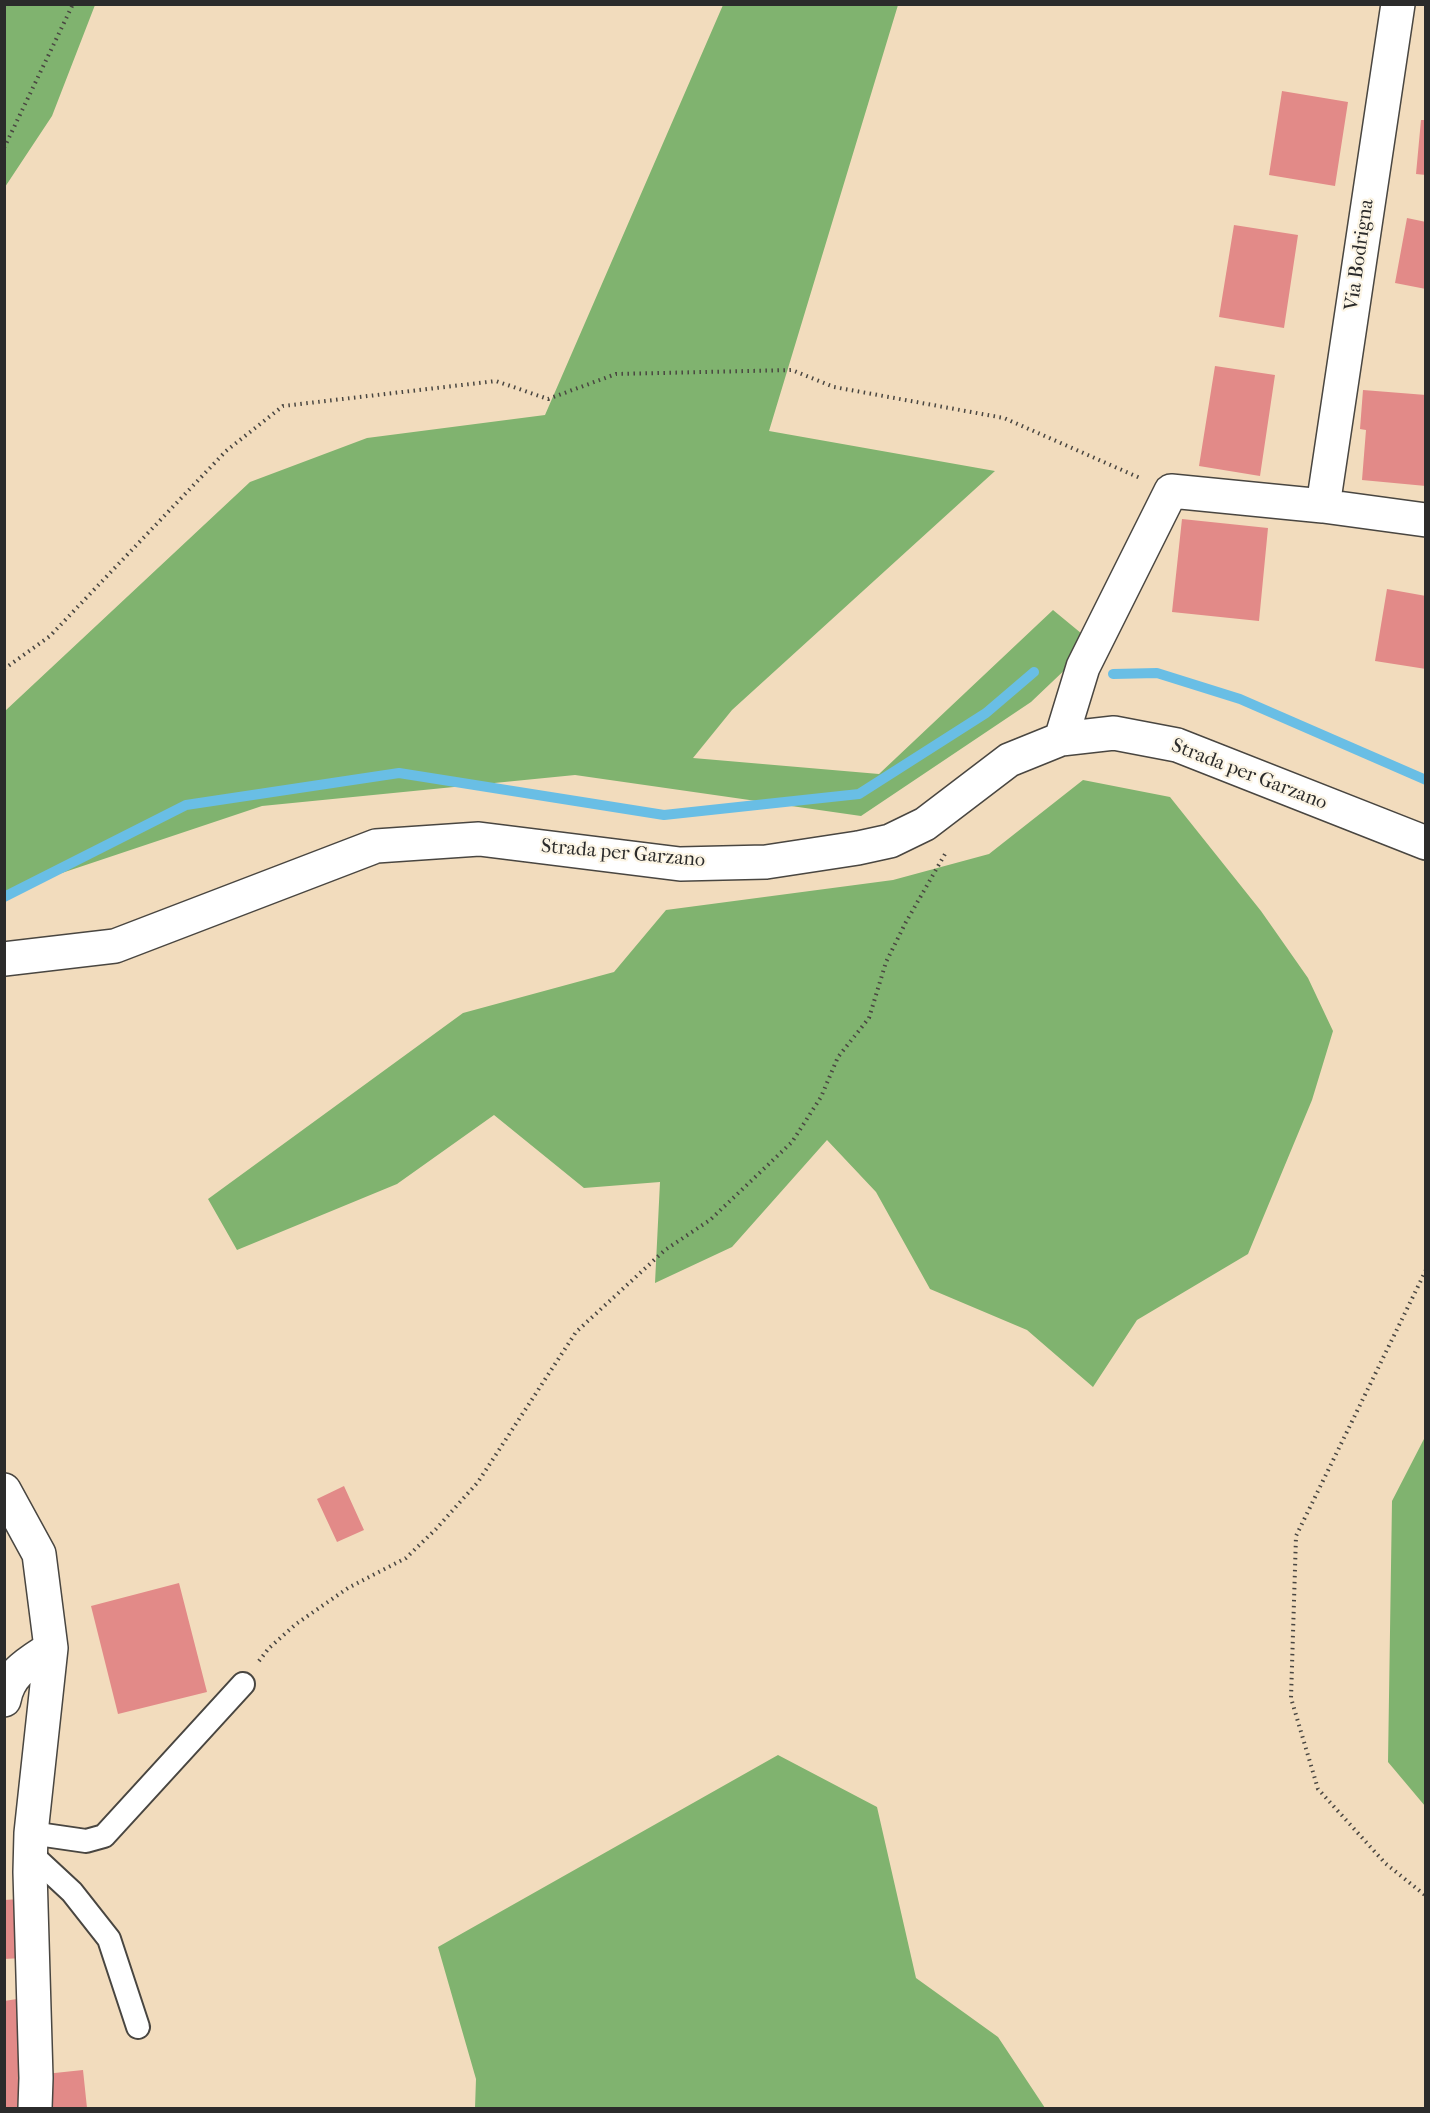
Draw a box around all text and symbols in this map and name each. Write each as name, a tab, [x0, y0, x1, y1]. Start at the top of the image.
street label: Via Bodrigna	[1340, 198, 1380, 312]
street label: Strada per Garzano	[1168, 734, 1330, 816]
street label: Strada per Garzano	[540, 835, 706, 873]

